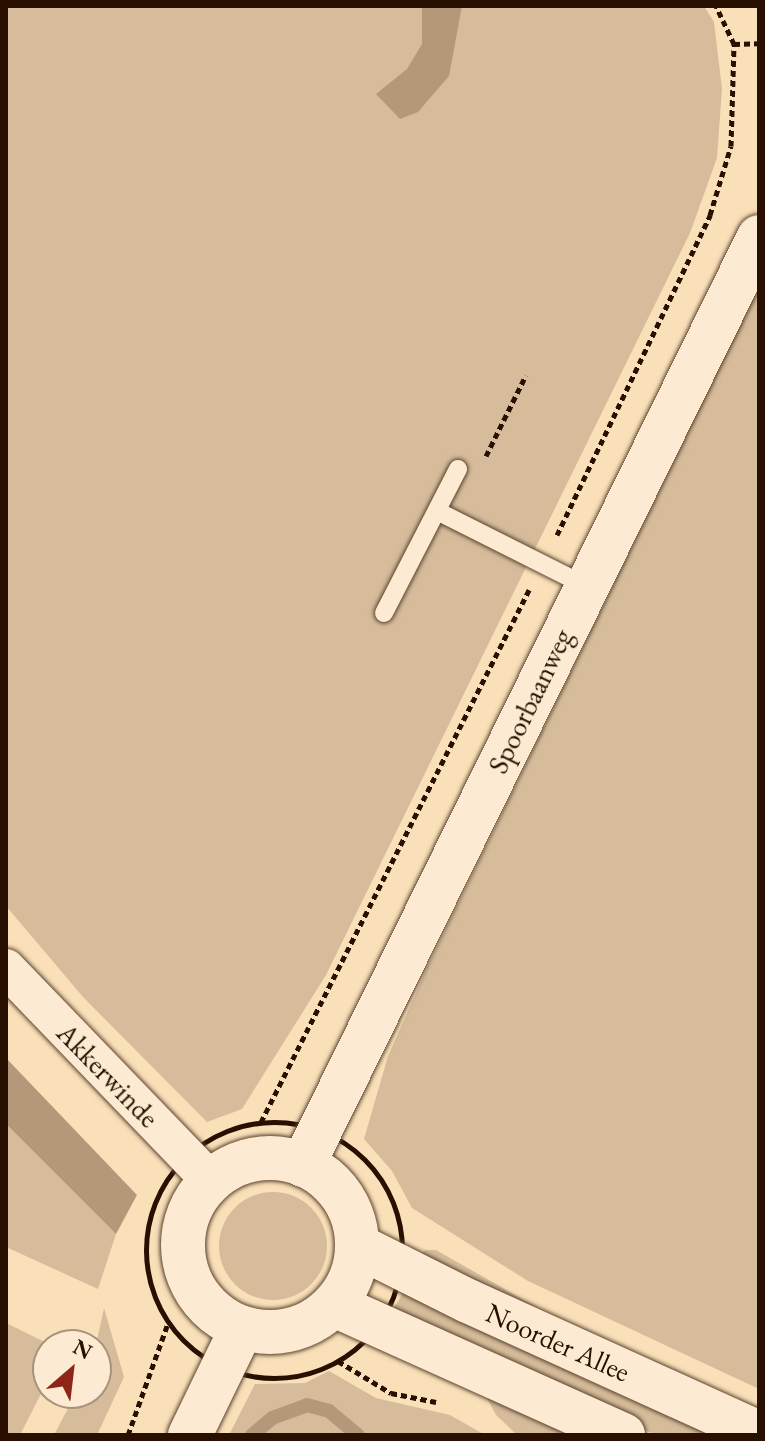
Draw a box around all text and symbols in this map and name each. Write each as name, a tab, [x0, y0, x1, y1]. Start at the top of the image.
street label: Spoorbaanweg	[481, 623, 579, 779]
street label: Akkerwinde	[50, 1016, 166, 1134]
street label: Noorder Allee	[481, 1295, 635, 1389]
north arrow	[32, 1329, 112, 1409]
text: N	[68, 1332, 97, 1366]

